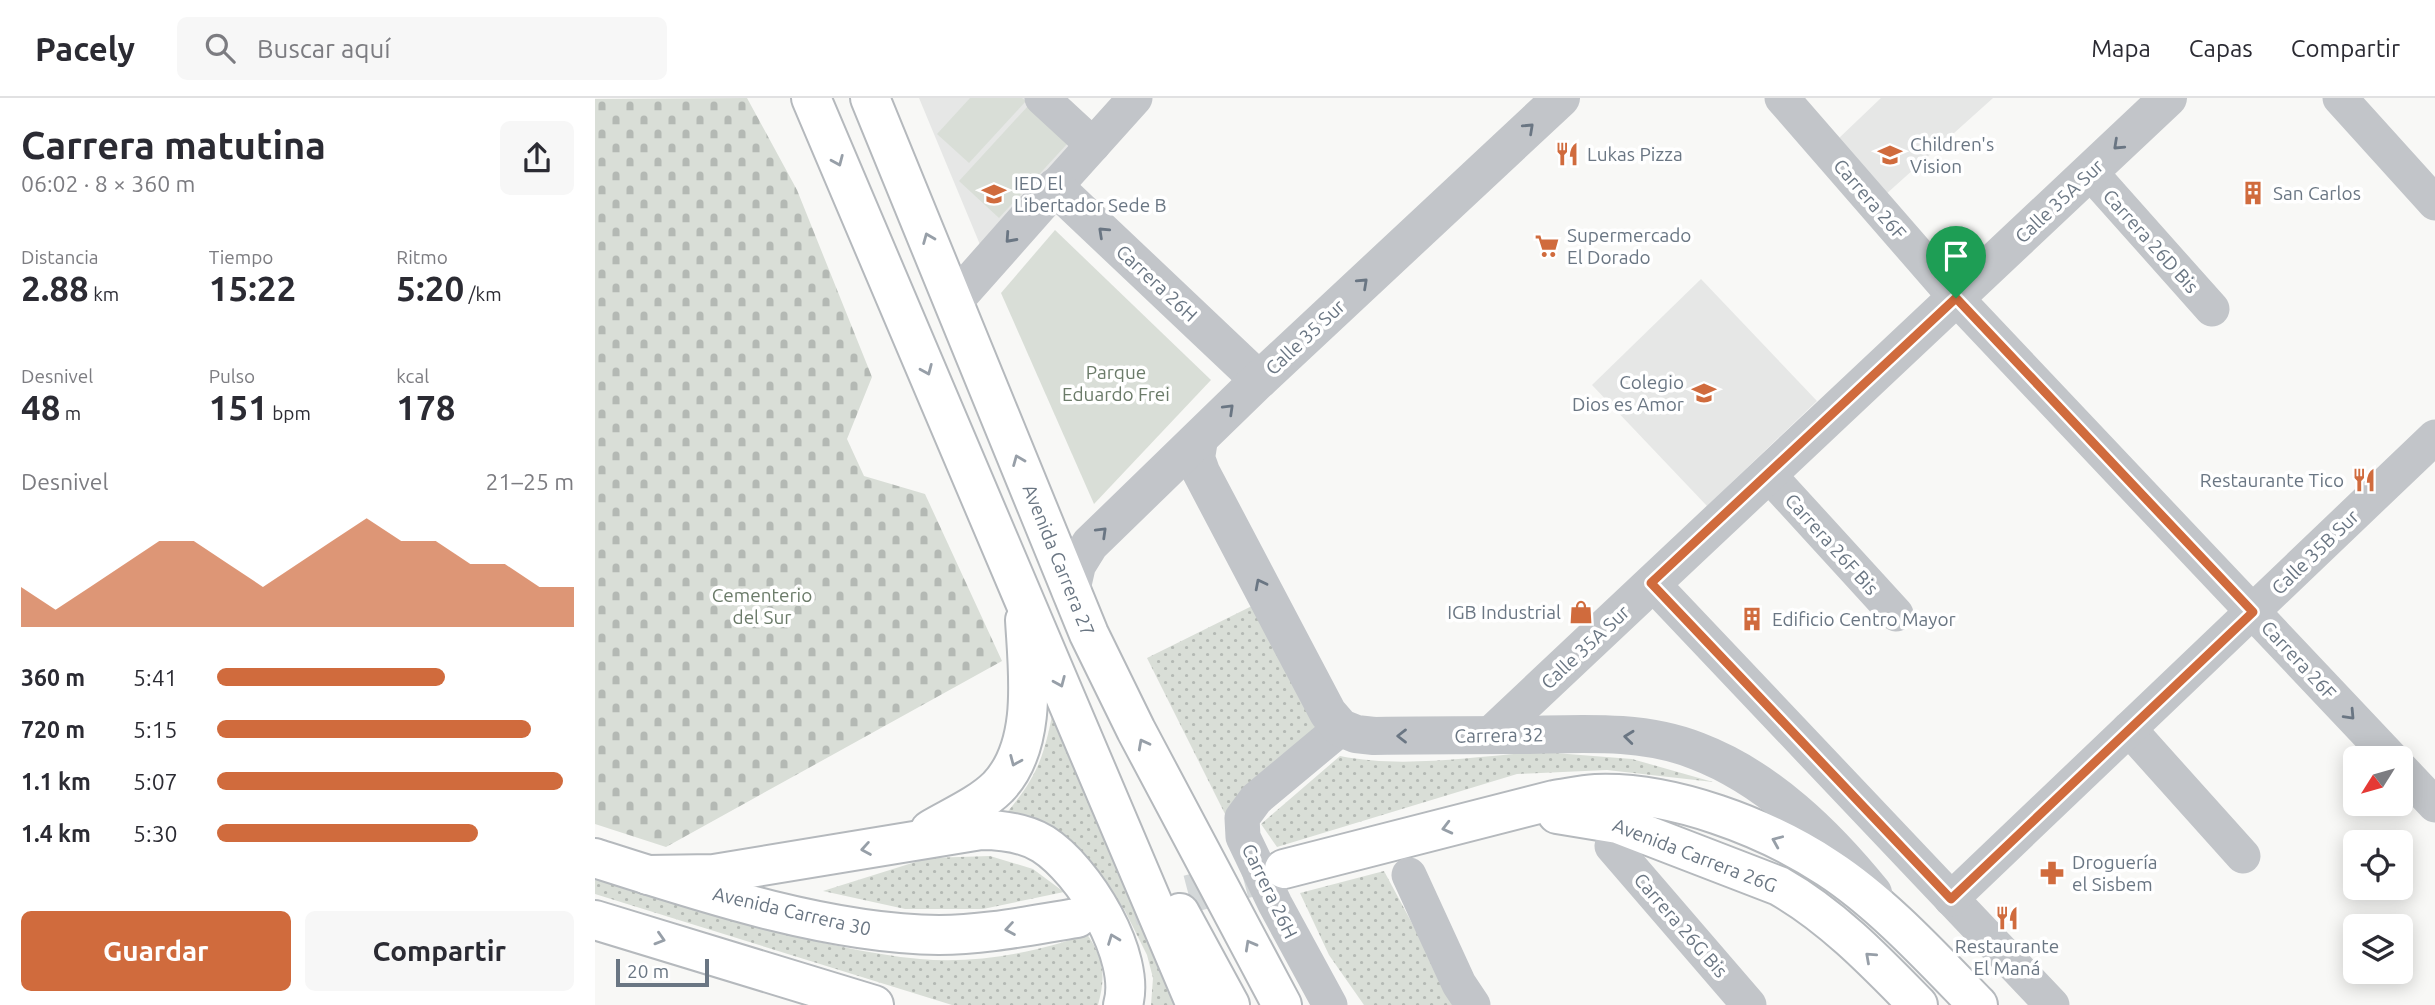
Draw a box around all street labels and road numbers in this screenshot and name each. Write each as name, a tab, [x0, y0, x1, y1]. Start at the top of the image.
street label: Carrera 26F	[1829, 154, 1911, 244]
street label: Calle 35A Sur	[2010, 155, 2108, 247]
street label: Carrera 26D Bis	[2099, 185, 2203, 297]
street label: Carrera 26H	[1112, 240, 1202, 326]
street label: Calle 35 Sur	[1261, 295, 1349, 379]
street label: Avenida Carrera 27	[1019, 481, 1099, 639]
street label: Carrera 26F Bis	[1781, 489, 1883, 599]
street label: Calle 35B Sur	[2267, 505, 2363, 599]
street label: Calle 35A Sur	[1536, 601, 1634, 693]
street label: Carrera 26F	[2257, 616, 2341, 704]
street label: Carrera 32	[1454, 723, 1544, 747]
street label: Avenida Carrera 26G	[1610, 814, 1780, 896]
street label: Carrera 26H	[1238, 840, 1302, 942]
street label: Carrera 26G Bis	[1630, 868, 1732, 982]
street label: Avenida Carrera 30	[711, 882, 873, 940]

